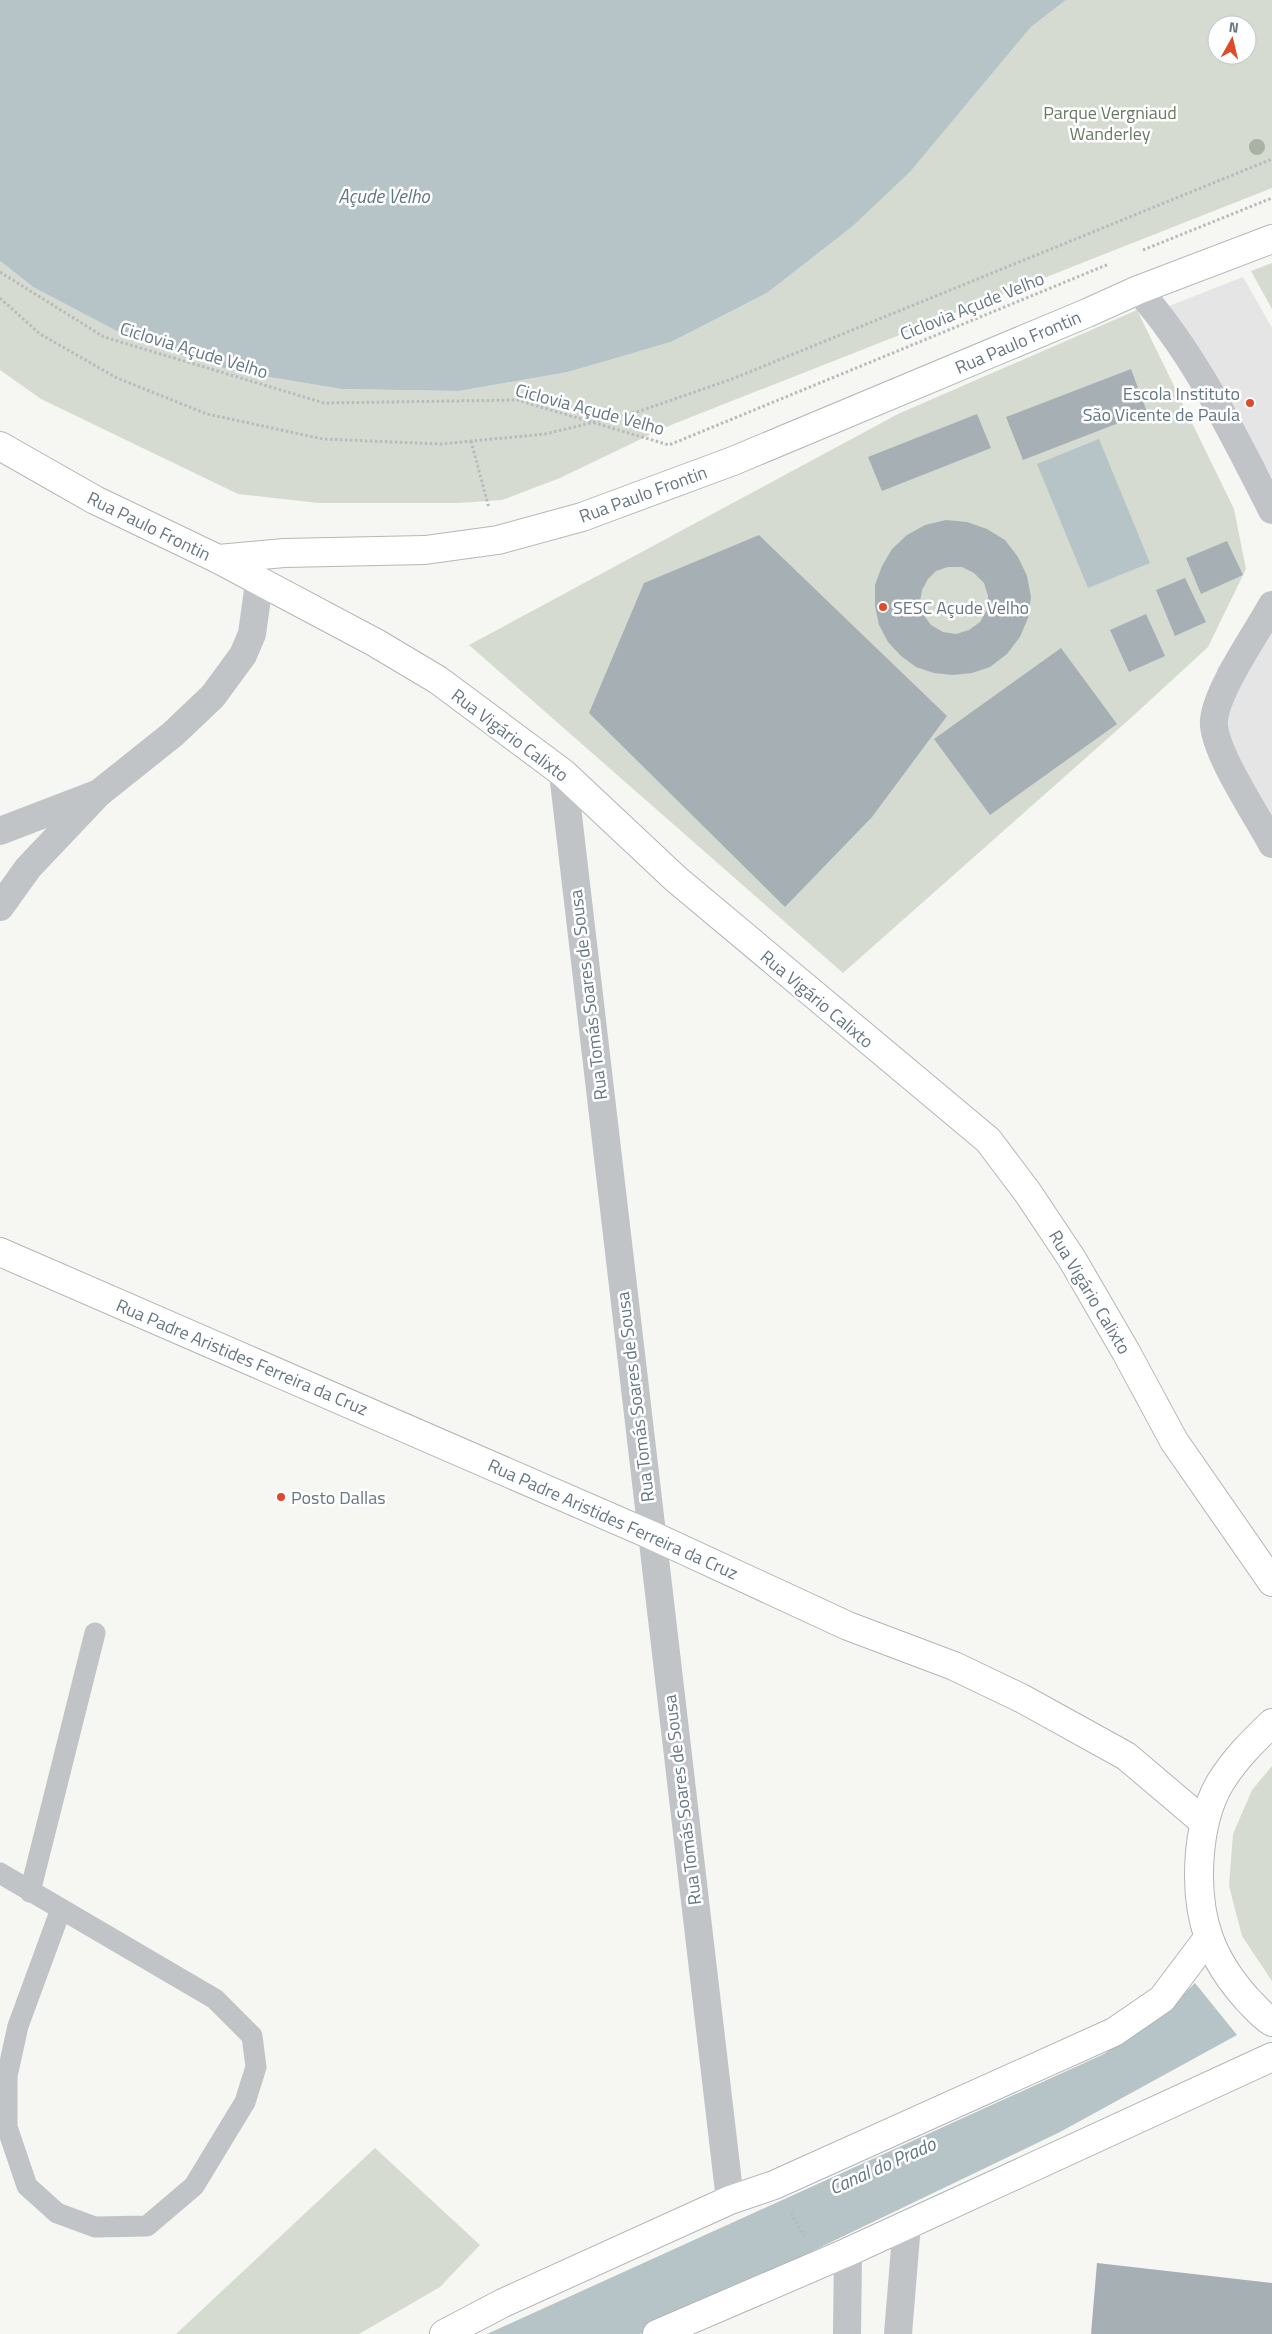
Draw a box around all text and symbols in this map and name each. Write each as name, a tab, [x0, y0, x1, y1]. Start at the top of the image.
north arrow	[1207, 15, 1257, 65]
text: N	[1228, 16, 1240, 38]
park label: Parque Vergniaud Wanderley	[1043, 99, 1177, 147]
water label: Açude Velho	[338, 181, 430, 210]
street label: Ciclovia Açude Velho	[896, 265, 1048, 347]
street label: Rua Paulo Frontin	[951, 303, 1085, 381]
street label: Ciclovia Açude Velho	[117, 315, 271, 385]
street label: Ciclovia Açude Velho	[512, 376, 668, 442]
place label: Escola Instituto São Vicente de Paula	[1083, 380, 1240, 428]
marker: Escola Instituto São Vicente de Paula	[1244, 397, 1256, 409]
street label: Rua Paulo Frontin	[575, 458, 711, 530]
street label: Rua Paulo Frontin	[83, 484, 215, 568]
place label: SESC Açude Velho	[893, 594, 1029, 621]
marker: SESC Açude Velho	[877, 601, 889, 613]
street label: Rua Vigário Calixto	[446, 682, 574, 788]
street label: Rua Tomás Soares de Sousa	[562, 888, 614, 1102]
street label: Rua Vigário Calixto	[754, 943, 880, 1055]
street label: Rua Vigário Calixto	[1042, 1225, 1138, 1359]
street label: Rua Tomás Soares de Sousa	[609, 1290, 661, 1504]
street label: Rua Padre Aristides Ferreira da Cruz	[112, 1292, 372, 1422]
street label: Rua Padre Aristides Ferreira da Cruz	[484, 1452, 742, 1586]
place label: Posto Dallas	[291, 1484, 386, 1511]
marker: Posto Dallas	[275, 1491, 287, 1503]
street label: Rua Tomás Soares de Sousa	[656, 1693, 708, 1907]
water label: Canal do Prado	[824, 2128, 940, 2201]

